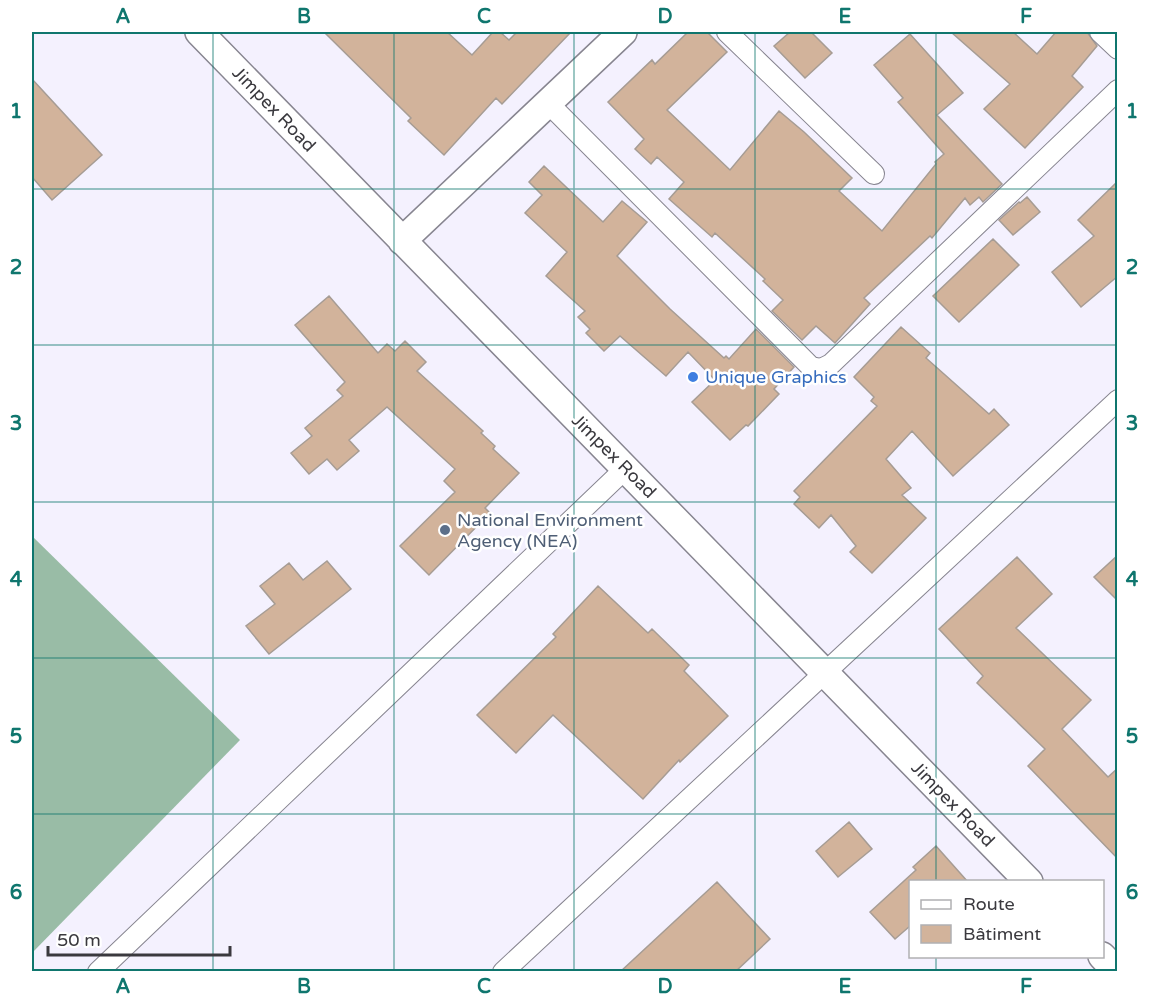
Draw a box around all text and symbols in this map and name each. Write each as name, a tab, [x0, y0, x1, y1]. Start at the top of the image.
text: A	[116, 5, 131, 29]
text: B	[297, 5, 311, 29]
text: C	[477, 5, 491, 29]
text: D	[657, 5, 673, 29]
text: E	[839, 5, 852, 29]
text: F	[1020, 5, 1032, 29]
street label: Jimpex Road	[228, 62, 320, 156]
text: 1	[10, 100, 22, 124]
text: 1	[1126, 100, 1138, 124]
text: 2	[10, 256, 22, 280]
text: 2	[1126, 256, 1138, 280]
place label: Unique Graphics	[705, 366, 847, 388]
marker: Unique Graphics	[686, 370, 700, 384]
street label: Jimpex Road	[567, 409, 661, 503]
text: 3	[10, 412, 22, 436]
text: 3	[1126, 412, 1138, 436]
place label: National Environment Agency (NEA)	[457, 509, 643, 552]
marker: National Environment Agency (NEA)	[438, 523, 452, 537]
text: 4	[10, 568, 23, 592]
text: 4	[1126, 568, 1139, 592]
text: 5	[10, 725, 22, 749]
text: 5	[1126, 725, 1138, 749]
street label: Jimpex Road	[907, 757, 999, 851]
legend	[909, 880, 1104, 958]
text: 6	[10, 881, 22, 905]
text: 6	[1126, 881, 1138, 905]
text: Route	[963, 893, 1015, 915]
scale bar	[48, 919, 230, 957]
text: Bâtiment	[963, 923, 1041, 945]
text: 50 m	[57, 929, 101, 951]
text: A	[116, 975, 131, 999]
text: B	[297, 975, 311, 999]
text: C	[477, 975, 491, 999]
text: D	[657, 975, 673, 999]
text: E	[839, 975, 852, 999]
text: F	[1020, 975, 1032, 999]

